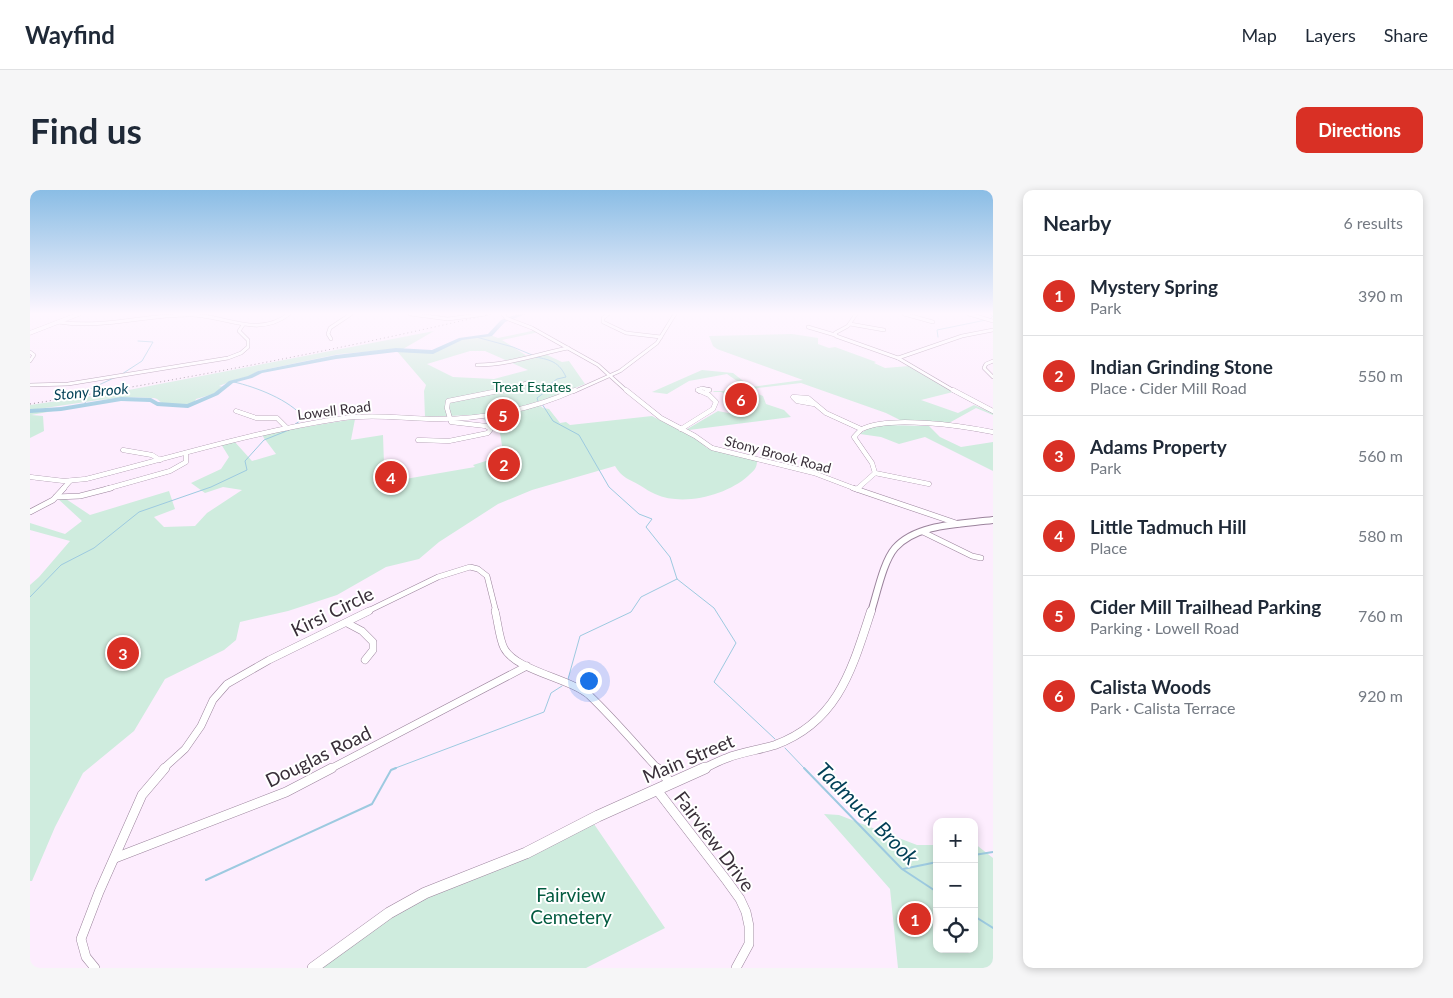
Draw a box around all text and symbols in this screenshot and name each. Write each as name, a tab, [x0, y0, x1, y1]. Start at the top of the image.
text: Wayfind	[25, 20, 115, 49]
text: Map	[1241, 24, 1277, 46]
text: Layers	[1305, 24, 1356, 46]
text: Share	[1384, 24, 1428, 46]
button: Directions	[1296, 107, 1423, 153]
text: Find us	[30, 109, 142, 151]
text: Nearby	[1043, 210, 1111, 235]
text: 6 results	[1343, 213, 1403, 232]
text: Mystery Spring	[1090, 275, 1218, 298]
text: 1	[1054, 286, 1064, 305]
text: 390 m	[1358, 286, 1403, 305]
text: Park	[1090, 298, 1121, 317]
text: Indian Grinding Stone	[1090, 355, 1273, 378]
text: 2	[1054, 366, 1064, 385]
text: 550 m	[1358, 366, 1403, 385]
park label: Treat Estates	[493, 378, 571, 395]
text: Place · Cider Mill Road	[1090, 378, 1247, 397]
water label: Stony Brook	[53, 379, 130, 403]
pin: 6	[725, 380, 757, 418]
pin: 5	[487, 396, 519, 434]
street label: Lowell Road	[296, 397, 372, 423]
street label: Stony Brook Road	[723, 432, 833, 476]
text: Adams Property	[1090, 435, 1227, 458]
pin: 2	[488, 445, 520, 483]
text: 3	[1054, 446, 1064, 465]
text: 560 m	[1358, 446, 1403, 465]
pin: 4	[375, 458, 407, 496]
text: Park	[1090, 458, 1121, 477]
text: Little Tadmuch Hill	[1090, 515, 1247, 538]
text: 4	[1054, 526, 1064, 545]
text: 580 m	[1358, 526, 1403, 545]
text: Place	[1090, 538, 1127, 557]
street label: Kirsi Circle	[287, 581, 377, 641]
text: Cider Mill Trailhead Parking	[1090, 595, 1321, 618]
text: 5	[1054, 606, 1064, 625]
text: 760 m	[1358, 606, 1403, 625]
text: Parking · Lowell Road	[1090, 618, 1239, 637]
pin: 3	[107, 634, 139, 672]
your location	[576, 668, 602, 694]
text: Calista Woods	[1090, 675, 1211, 698]
text: 6	[1054, 686, 1064, 705]
text: 920 m	[1358, 686, 1403, 705]
text: Park · Calista Terrace	[1090, 698, 1235, 717]
street label: Douglas Road	[261, 721, 375, 791]
street label: Main Street	[639, 728, 737, 788]
water label: Tadmuck Brook	[812, 757, 925, 870]
street label: Fairview Drive	[670, 786, 760, 896]
map controls	[933, 818, 978, 953]
button: +	[933, 818, 978, 863]
button: −	[933, 863, 978, 908]
park label: Fairview Cemetery	[530, 883, 612, 928]
pin: 1	[899, 900, 931, 938]
button: locate	[933, 908, 978, 953]

